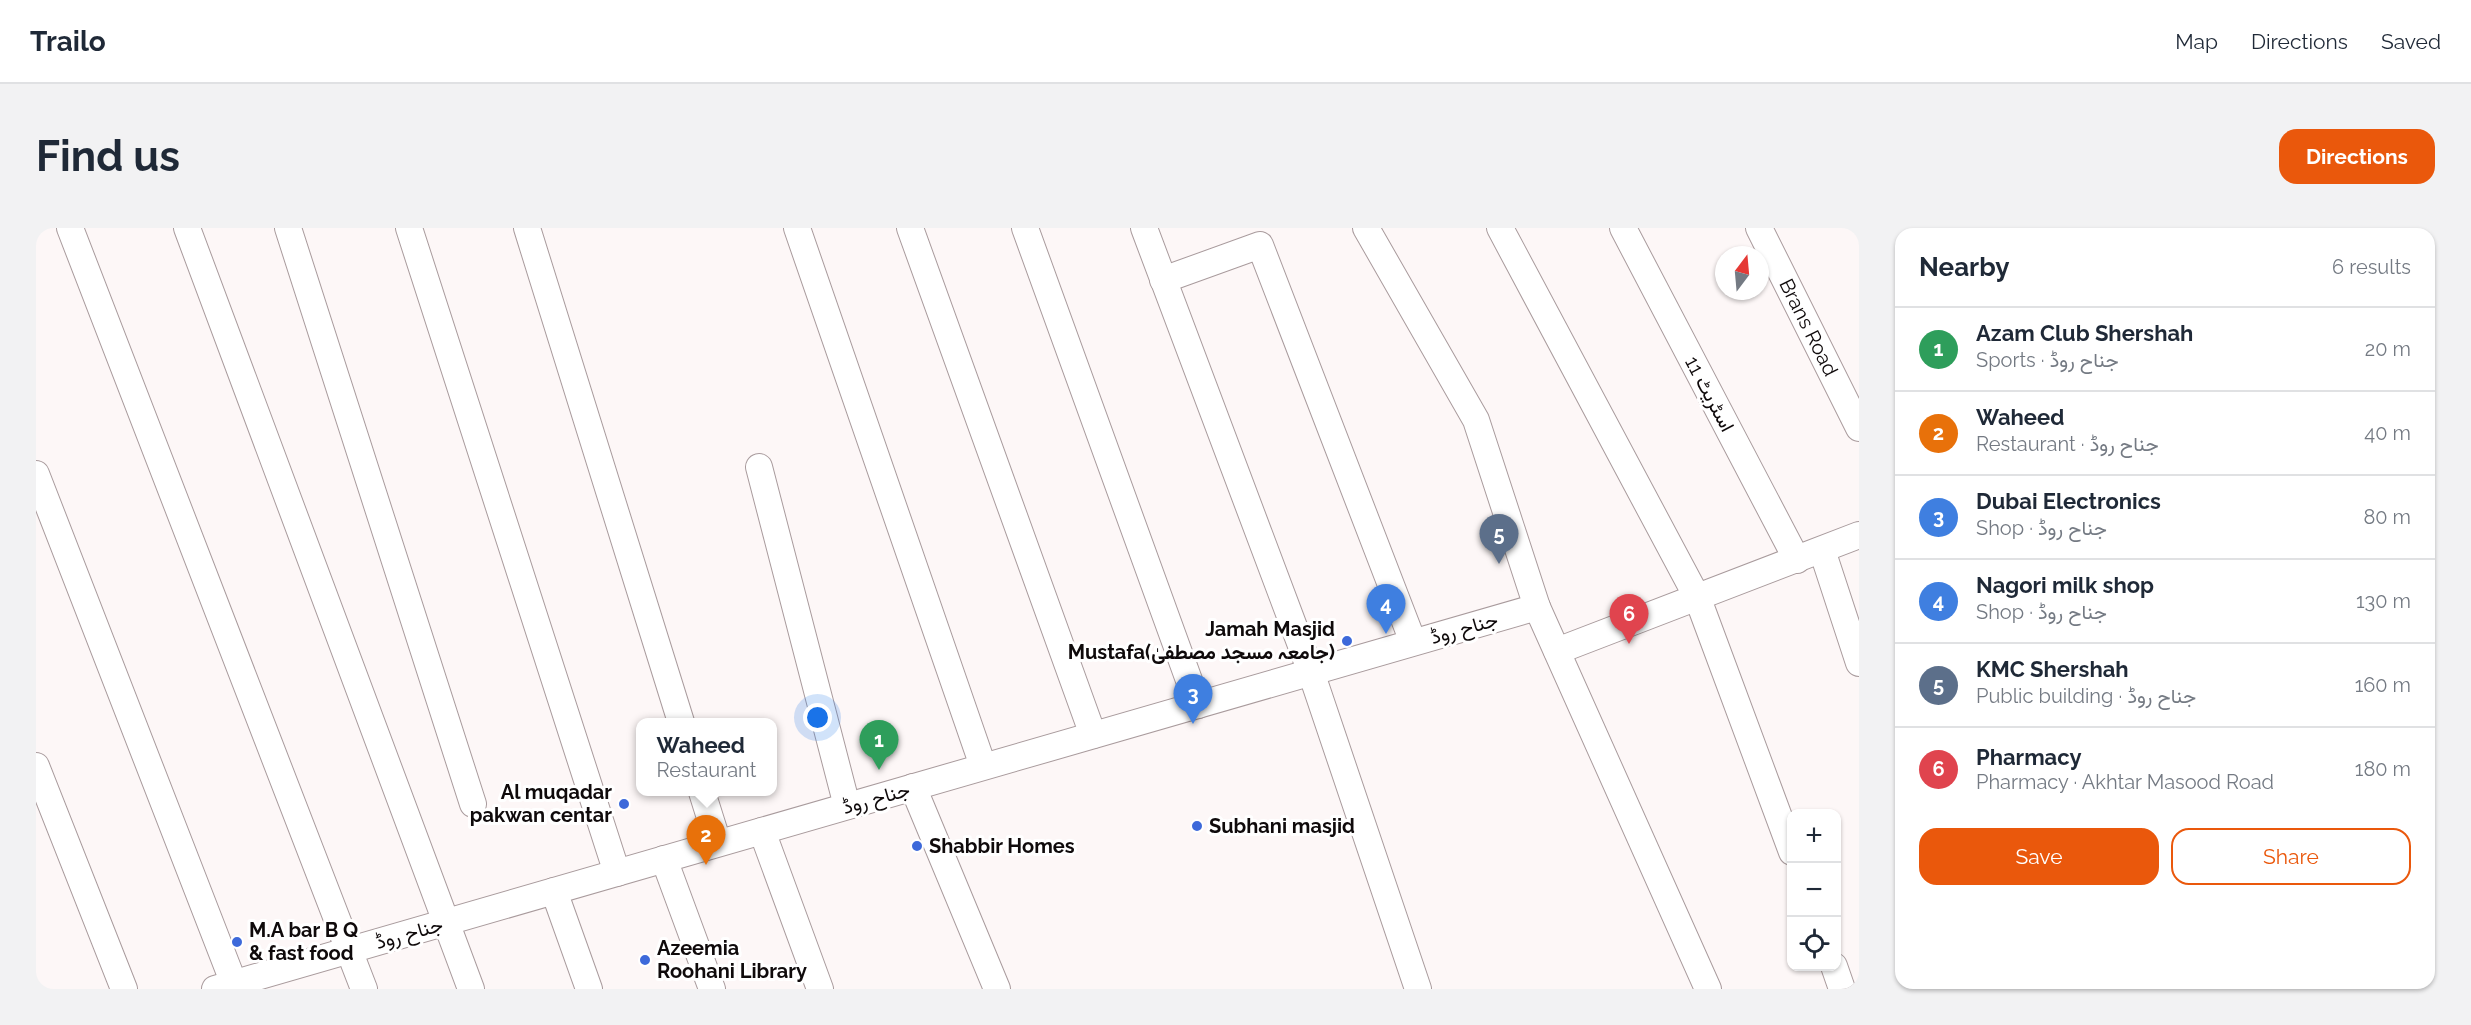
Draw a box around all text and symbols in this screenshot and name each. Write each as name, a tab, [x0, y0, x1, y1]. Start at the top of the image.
text: Trailo	[30, 25, 106, 58]
text: Map	[2175, 29, 2218, 54]
text: Directions	[2251, 29, 2348, 54]
text: Saved	[2381, 29, 2441, 54]
button: Directions	[2279, 129, 2435, 184]
text: Find us	[36, 132, 180, 181]
north arrow	[1715, 246, 1769, 300]
text: Nearby	[1919, 252, 2009, 282]
text: 6 results	[2332, 255, 2411, 279]
street label: Brans Road	[1774, 275, 1843, 380]
text: Azam Club Shershah	[1976, 320, 2193, 346]
text: 1	[1934, 337, 1943, 361]
text: 20 m	[2365, 337, 2411, 361]
text: Sports · جناح روڈ	[1976, 348, 2119, 372]
street label: اسٹریٹ 11	[1679, 352, 1740, 436]
text: Waheed	[1976, 404, 2064, 430]
text: 2	[1933, 421, 1944, 445]
text: 40 m	[2364, 421, 2411, 445]
text: Restaurant · جناح روڈ	[1976, 432, 2159, 456]
text: Dubai Electronics	[1976, 488, 2161, 514]
text: 3	[1933, 505, 1944, 529]
text: 80 m	[2363, 505, 2411, 529]
pin: 5	[1480, 514, 1518, 564]
text: Shop · جناح روڈ	[1976, 516, 2107, 540]
text: Nagori milk shop	[1976, 572, 2154, 598]
pin: 4	[1366, 584, 1406, 634]
text: 4	[1933, 589, 1944, 613]
text: 130 m	[2356, 589, 2411, 613]
pin: 6	[1610, 594, 1648, 644]
text: Shop · جناح روڈ	[1976, 600, 2107, 624]
street label: جناح روڈ	[1428, 607, 1501, 651]
place label: Jamah Masjid Mustafa(جامعہ مسجد مصطفیٰ)	[1068, 617, 1335, 664]
marker: Jamah Masjid Mustafa(جامعہ مسجد مصطفیٰ)	[1340, 634, 1354, 648]
text: KMC Shershah	[1976, 656, 2129, 682]
text: 5	[1933, 673, 1944, 697]
text: 160 m	[2355, 673, 2411, 697]
pin: 3	[1174, 674, 1212, 724]
text: Public building · جناح روڈ	[1976, 684, 2196, 708]
your location	[803, 703, 832, 732]
popup	[636, 718, 777, 796]
pin: 1	[860, 720, 898, 770]
text: Waheed	[657, 732, 745, 758]
text: Pharmacy	[1976, 744, 2082, 770]
text: 6	[1932, 757, 1945, 781]
text: 180 m	[2355, 757, 2411, 781]
text: Restaurant	[657, 758, 756, 782]
text: Pharmacy · Akhtar Masood Road	[1976, 770, 2274, 794]
street label: جناح روڈ	[840, 777, 913, 821]
place label: Al muqadar pakwan centar	[470, 780, 612, 827]
marker: Al muqadar pakwan centar	[617, 797, 631, 811]
map controls	[1787, 809, 1841, 971]
button: +	[1787, 809, 1841, 863]
place label: Subhani masjid	[1209, 814, 1355, 838]
pin: 2	[686, 816, 726, 865]
marker: Subhani masjid	[1190, 819, 1204, 833]
button: Save	[1919, 828, 2159, 885]
button: Share	[2171, 828, 2411, 885]
place label: Shabbir Homes	[929, 834, 1075, 858]
marker: Shabbir Homes	[910, 839, 924, 853]
button: −	[1787, 863, 1841, 917]
street label: جناح روڈ	[373, 912, 446, 956]
button: locate	[1787, 917, 1841, 971]
place label: M.A bar B Q & fast food	[249, 918, 358, 965]
marker: M.A bar B Q & fast food	[230, 935, 244, 949]
place label: Azeemia Roohani Library	[657, 936, 807, 983]
marker: Azeemia Roohani Library	[638, 953, 652, 967]

